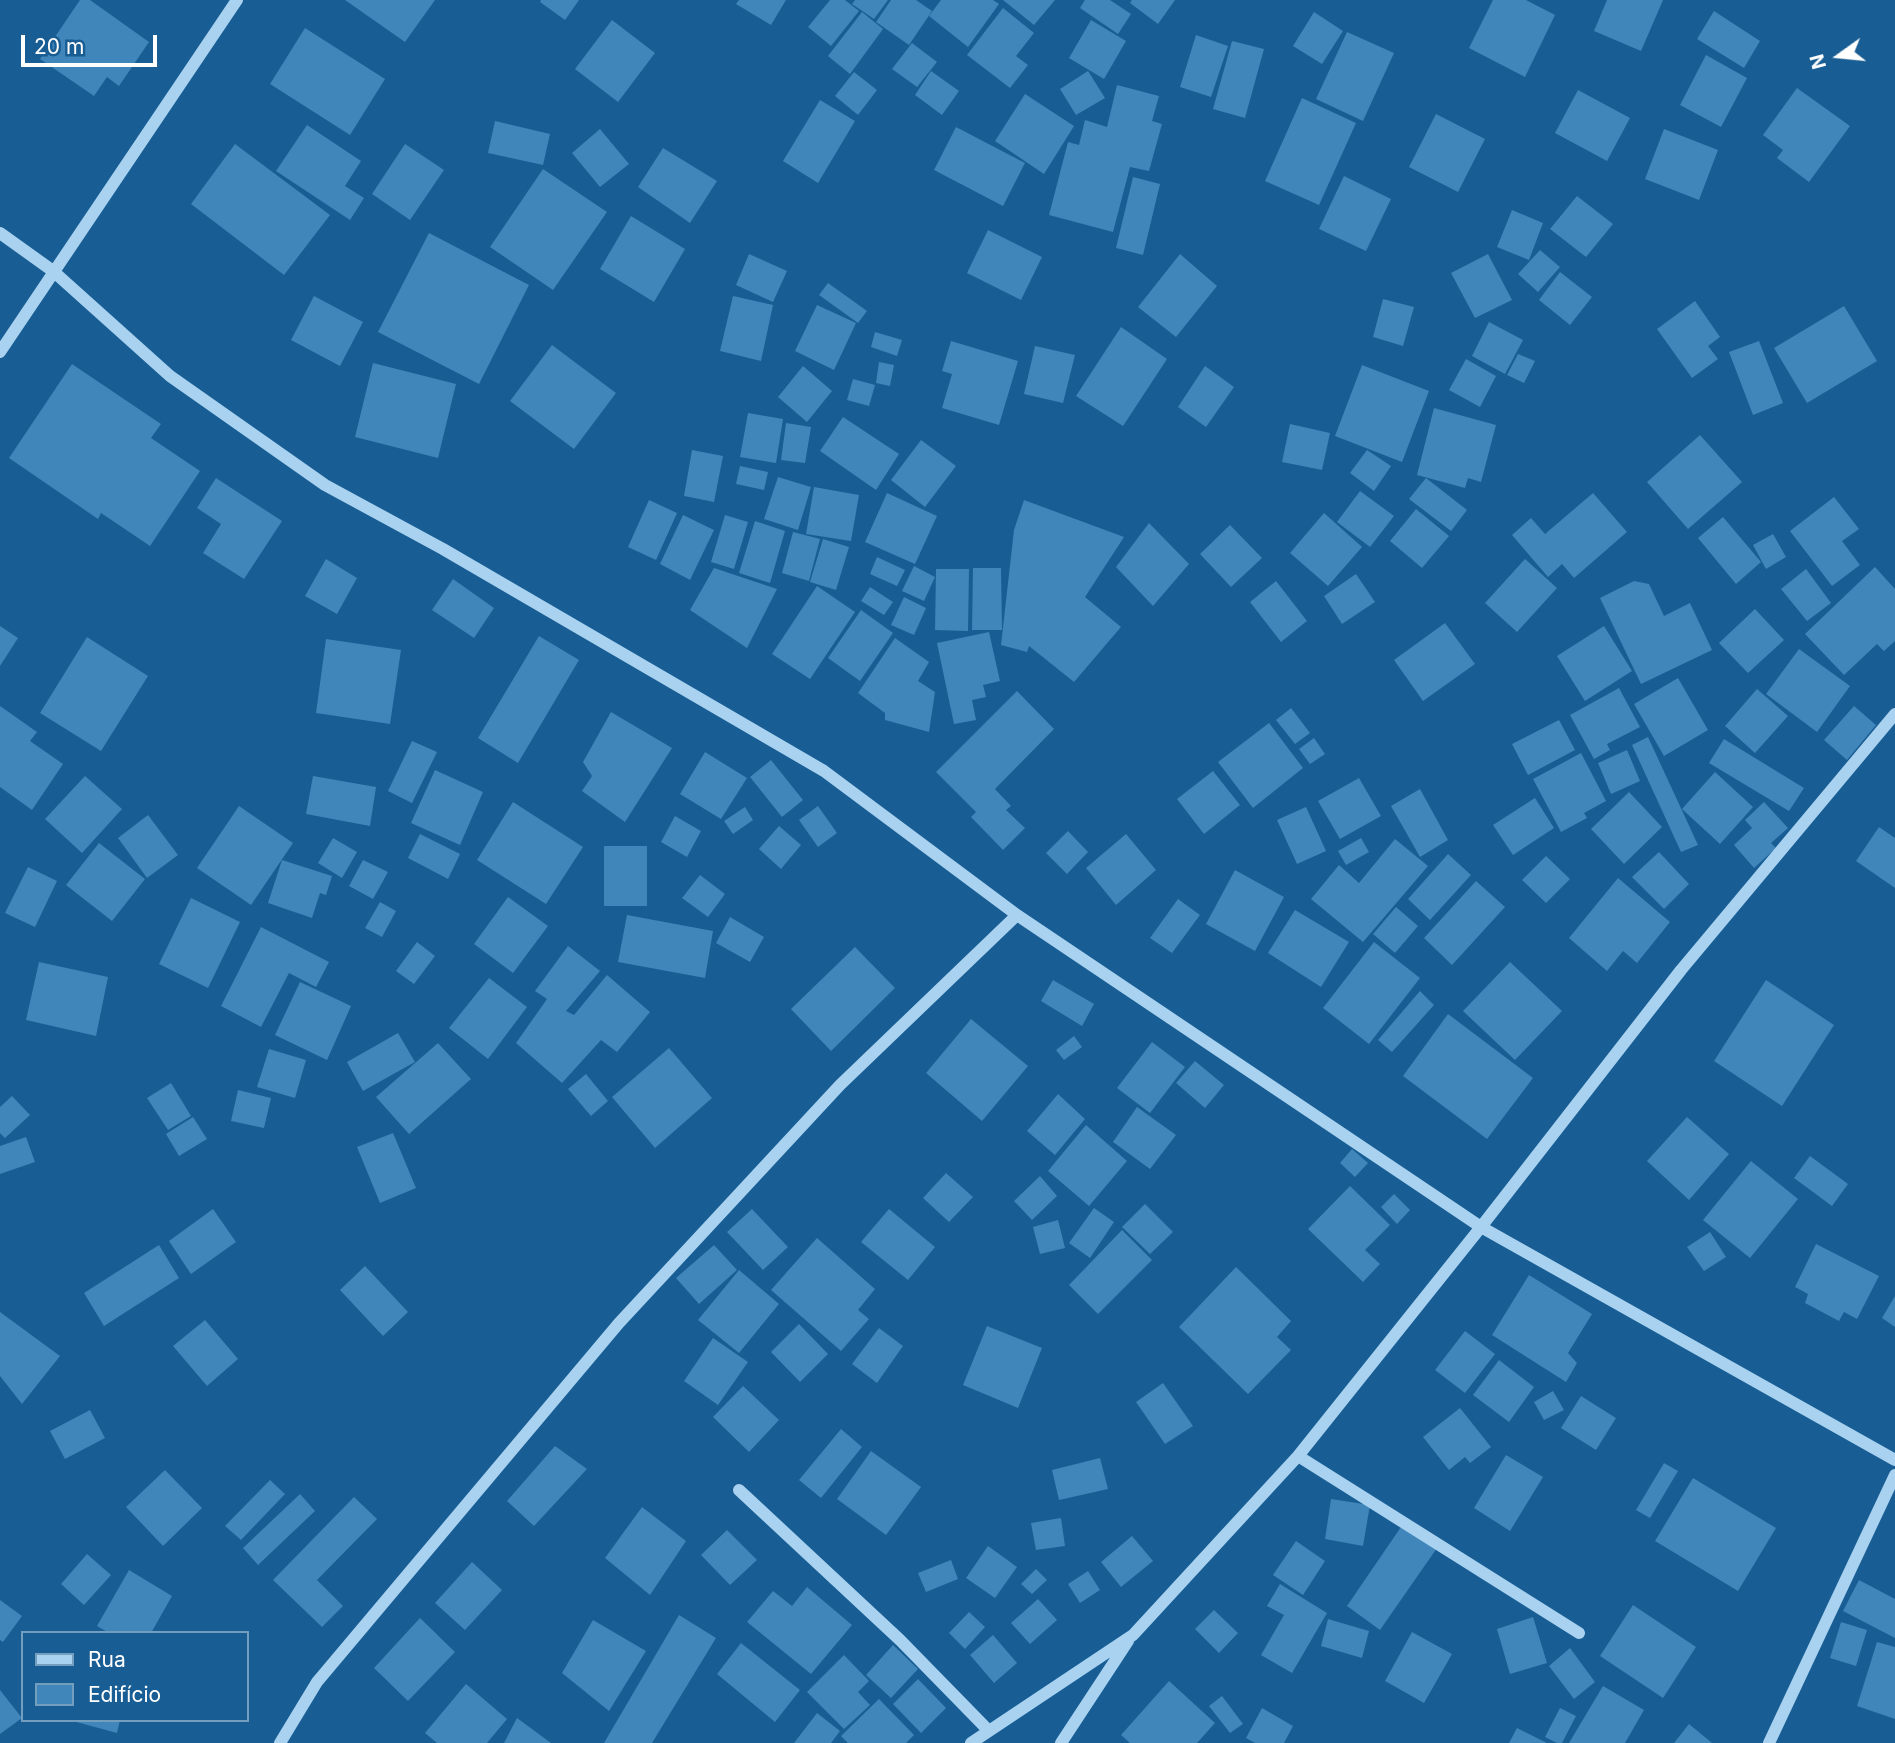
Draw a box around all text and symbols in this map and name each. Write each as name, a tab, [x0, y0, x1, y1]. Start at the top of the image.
scale bar	[24, 21, 161, 65]
north arrow	[1804, 21, 1874, 91]
text: 20 m	[34, 34, 84, 59]
text: N	[1805, 52, 1831, 72]
legend	[21, 1631, 248, 1722]
text: Rua	[88, 1647, 126, 1672]
text: Edifício	[88, 1682, 161, 1707]

